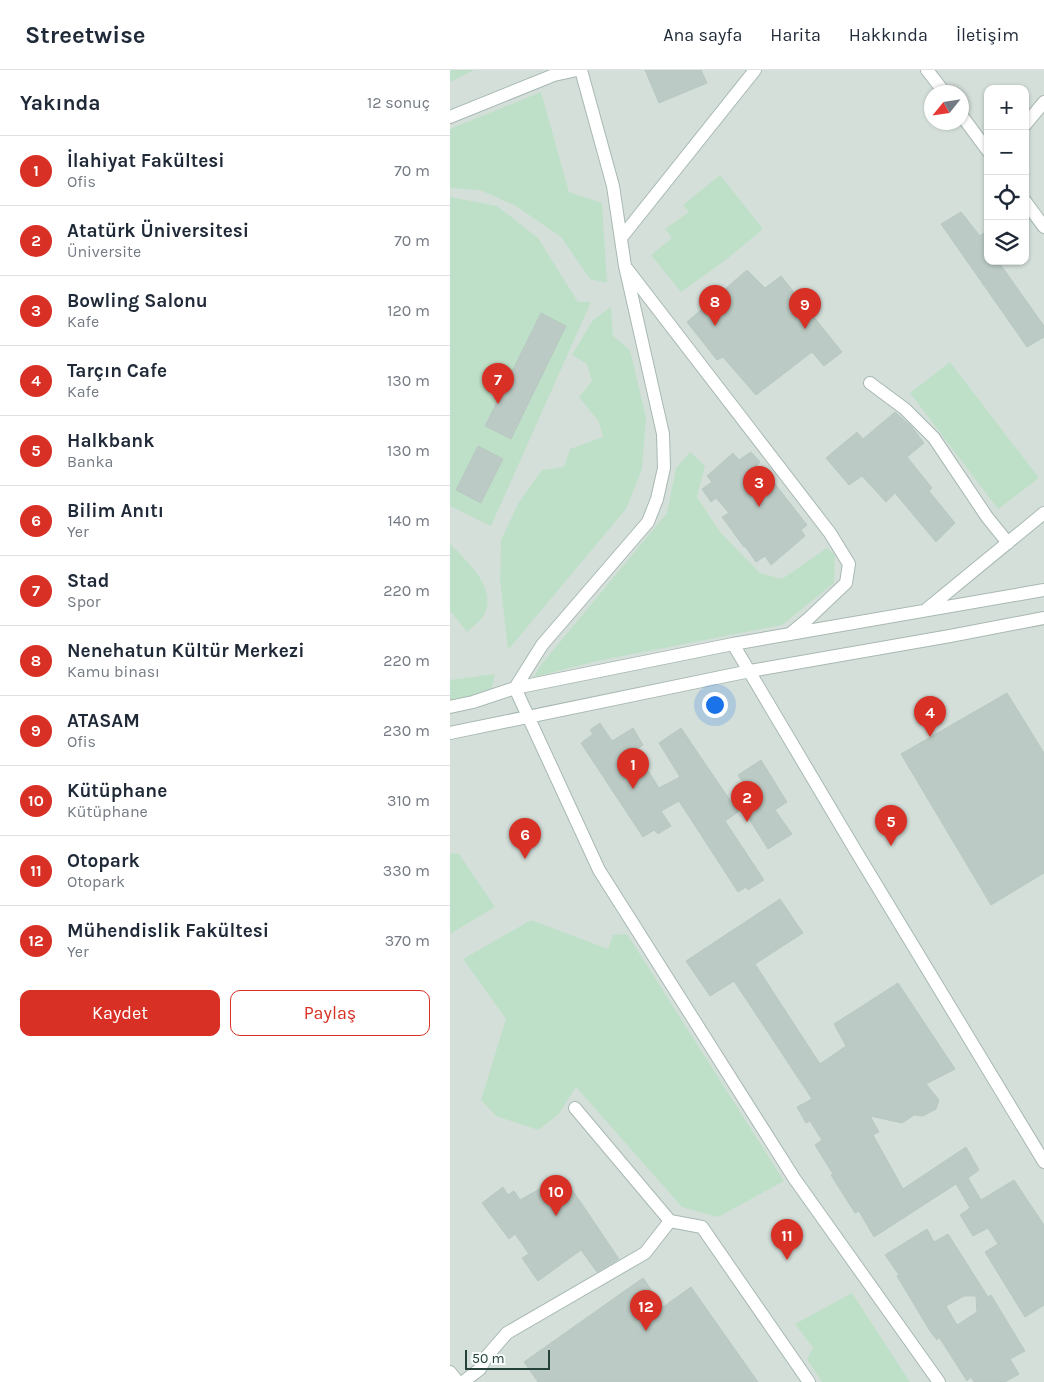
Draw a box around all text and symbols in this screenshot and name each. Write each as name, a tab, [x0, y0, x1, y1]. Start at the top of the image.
text: Streetwise	[25, 21, 146, 49]
text: Ana sayfa	[663, 24, 742, 46]
text: Harita	[770, 24, 821, 46]
text: Hakkında	[849, 24, 928, 46]
text: İletişim	[956, 24, 1019, 46]
north arrow	[924, 85, 969, 130]
map controls	[984, 85, 1029, 265]
button: +	[984, 85, 1029, 130]
text: Yakında	[20, 91, 101, 115]
text: 12 sonuç	[367, 93, 430, 112]
button: −	[984, 130, 1029, 175]
text: İlahiyat Fakültesi	[67, 150, 225, 172]
text: 1	[33, 161, 39, 180]
text: 70 m	[394, 161, 430, 180]
text: Ofis	[67, 172, 96, 191]
button: locate	[984, 175, 1029, 220]
text: Atatürk Üniversitesi	[67, 220, 249, 242]
button: layers	[984, 220, 1029, 265]
text: 2	[31, 231, 41, 250]
text: 70 m	[394, 231, 430, 250]
text: Üniversite	[67, 242, 141, 261]
pin: 8	[699, 285, 731, 326]
pin: 9	[789, 288, 821, 329]
text: Bowling Salonu	[67, 290, 208, 312]
text: 3	[31, 301, 41, 320]
text: 120 m	[387, 301, 430, 320]
text: Kafe	[67, 312, 99, 331]
text: Tarçın Cafe	[67, 360, 167, 382]
pin: 7	[482, 363, 514, 404]
text: 4	[31, 371, 41, 390]
text: 130 m	[387, 371, 430, 390]
text: Kafe	[67, 382, 99, 401]
text: Halkbank	[67, 430, 154, 452]
text: 5	[31, 441, 41, 460]
text: 130 m	[387, 441, 430, 460]
text: Banka	[67, 452, 113, 471]
pin: 3	[743, 466, 775, 507]
text: Bilim Anıtı	[67, 500, 164, 522]
text: 6	[31, 511, 41, 530]
text: 140 m	[388, 511, 430, 530]
text: Yer	[67, 522, 89, 541]
text: Stad	[67, 570, 109, 592]
text: 7	[32, 581, 40, 600]
text: 220 m	[383, 581, 430, 600]
text: Spor	[67, 592, 101, 611]
text: Nenehatun Kültür Merkezi	[67, 640, 305, 662]
text: 8	[31, 651, 41, 670]
text: 220 m	[383, 651, 430, 670]
text: Kamu binası	[67, 662, 160, 681]
your location	[702, 692, 728, 718]
pin: 4	[914, 696, 946, 737]
text: ATASAM	[67, 710, 140, 732]
text: 9	[31, 721, 41, 740]
text: 230 m	[383, 721, 430, 740]
text: Ofis	[67, 732, 96, 751]
pin: 1	[617, 748, 649, 789]
text: Kütüphane	[67, 780, 167, 802]
pin: 2	[731, 781, 763, 822]
text: 10	[28, 791, 44, 810]
text: 310 m	[387, 791, 430, 810]
text: Kütüphane	[67, 802, 148, 821]
pin: 5	[875, 805, 907, 846]
pin: 6	[509, 818, 541, 859]
text: Otopark	[67, 850, 140, 872]
text: 11	[30, 861, 42, 880]
text: 330 m	[383, 861, 430, 880]
text: Otopark	[67, 872, 125, 891]
text: Mühendislik Fakültesi	[67, 920, 269, 942]
text: 12	[28, 931, 44, 950]
text: 370 m	[385, 931, 430, 950]
text: Yer	[67, 942, 89, 961]
button: Kaydet	[20, 990, 220, 1036]
button: Paylaş	[230, 990, 430, 1036]
pin: 10	[540, 1175, 572, 1216]
pin: 11	[771, 1219, 803, 1260]
pin: 12	[630, 1290, 662, 1331]
scale bar	[465, 1347, 550, 1370]
text: 50 m	[472, 1350, 505, 1367]

